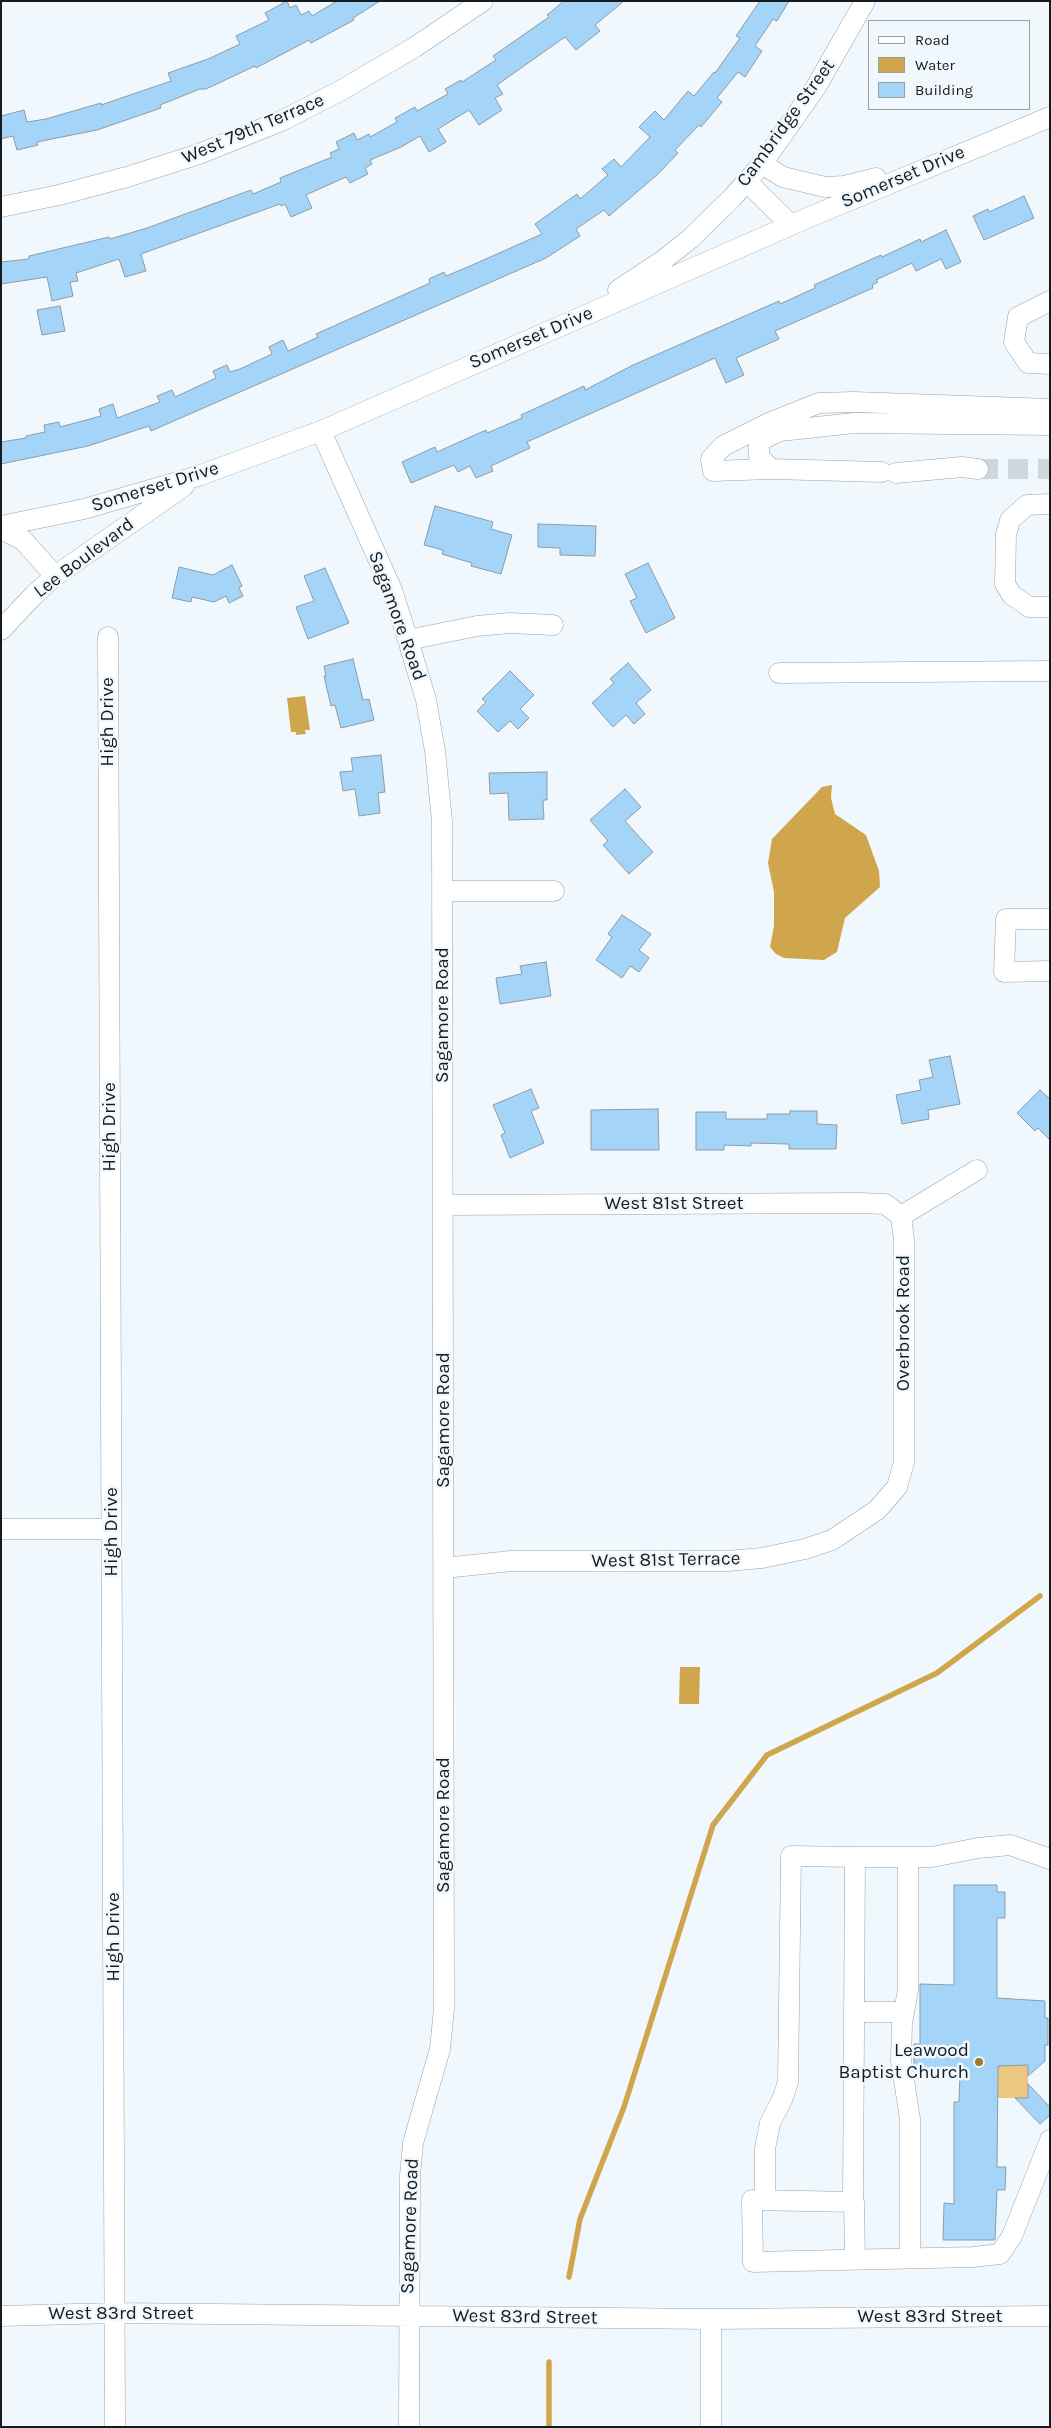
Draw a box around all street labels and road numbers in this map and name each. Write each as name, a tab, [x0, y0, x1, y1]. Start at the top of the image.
street label: Cambridge Street	[732, 55, 840, 191]
street label: West 79th Terrace	[178, 89, 328, 169]
street label: Somerset Drive	[838, 141, 968, 213]
street label: Somerset Drive	[466, 302, 596, 374]
street label: Somerset Drive	[89, 457, 221, 517]
street label: Lee Boulevard	[29, 513, 139, 603]
street label: Sagamore Road	[363, 548, 431, 684]
street label: High Drive	[97, 677, 119, 767]
street label: Sagamore Road	[432, 947, 454, 1083]
street label: High Drive	[99, 1082, 121, 1172]
street label: West 81st Street	[604, 1193, 744, 1215]
street label: Overbrook Road	[893, 1255, 915, 1391]
street label: Sagamore Road	[433, 1352, 455, 1488]
street label: High Drive	[101, 1487, 123, 1577]
street label: West 81st Terrace	[591, 1547, 741, 1573]
street label: Sagamore Road	[433, 1757, 455, 1893]
street label: High Drive	[103, 1892, 125, 1982]
street label: Sagamore Road	[396, 2158, 424, 2294]
street label: West 83rd Street	[48, 2303, 194, 2325]
street label: West 83rd Street	[452, 2304, 598, 2330]
street label: West 83rd Street	[857, 2306, 1003, 2328]

